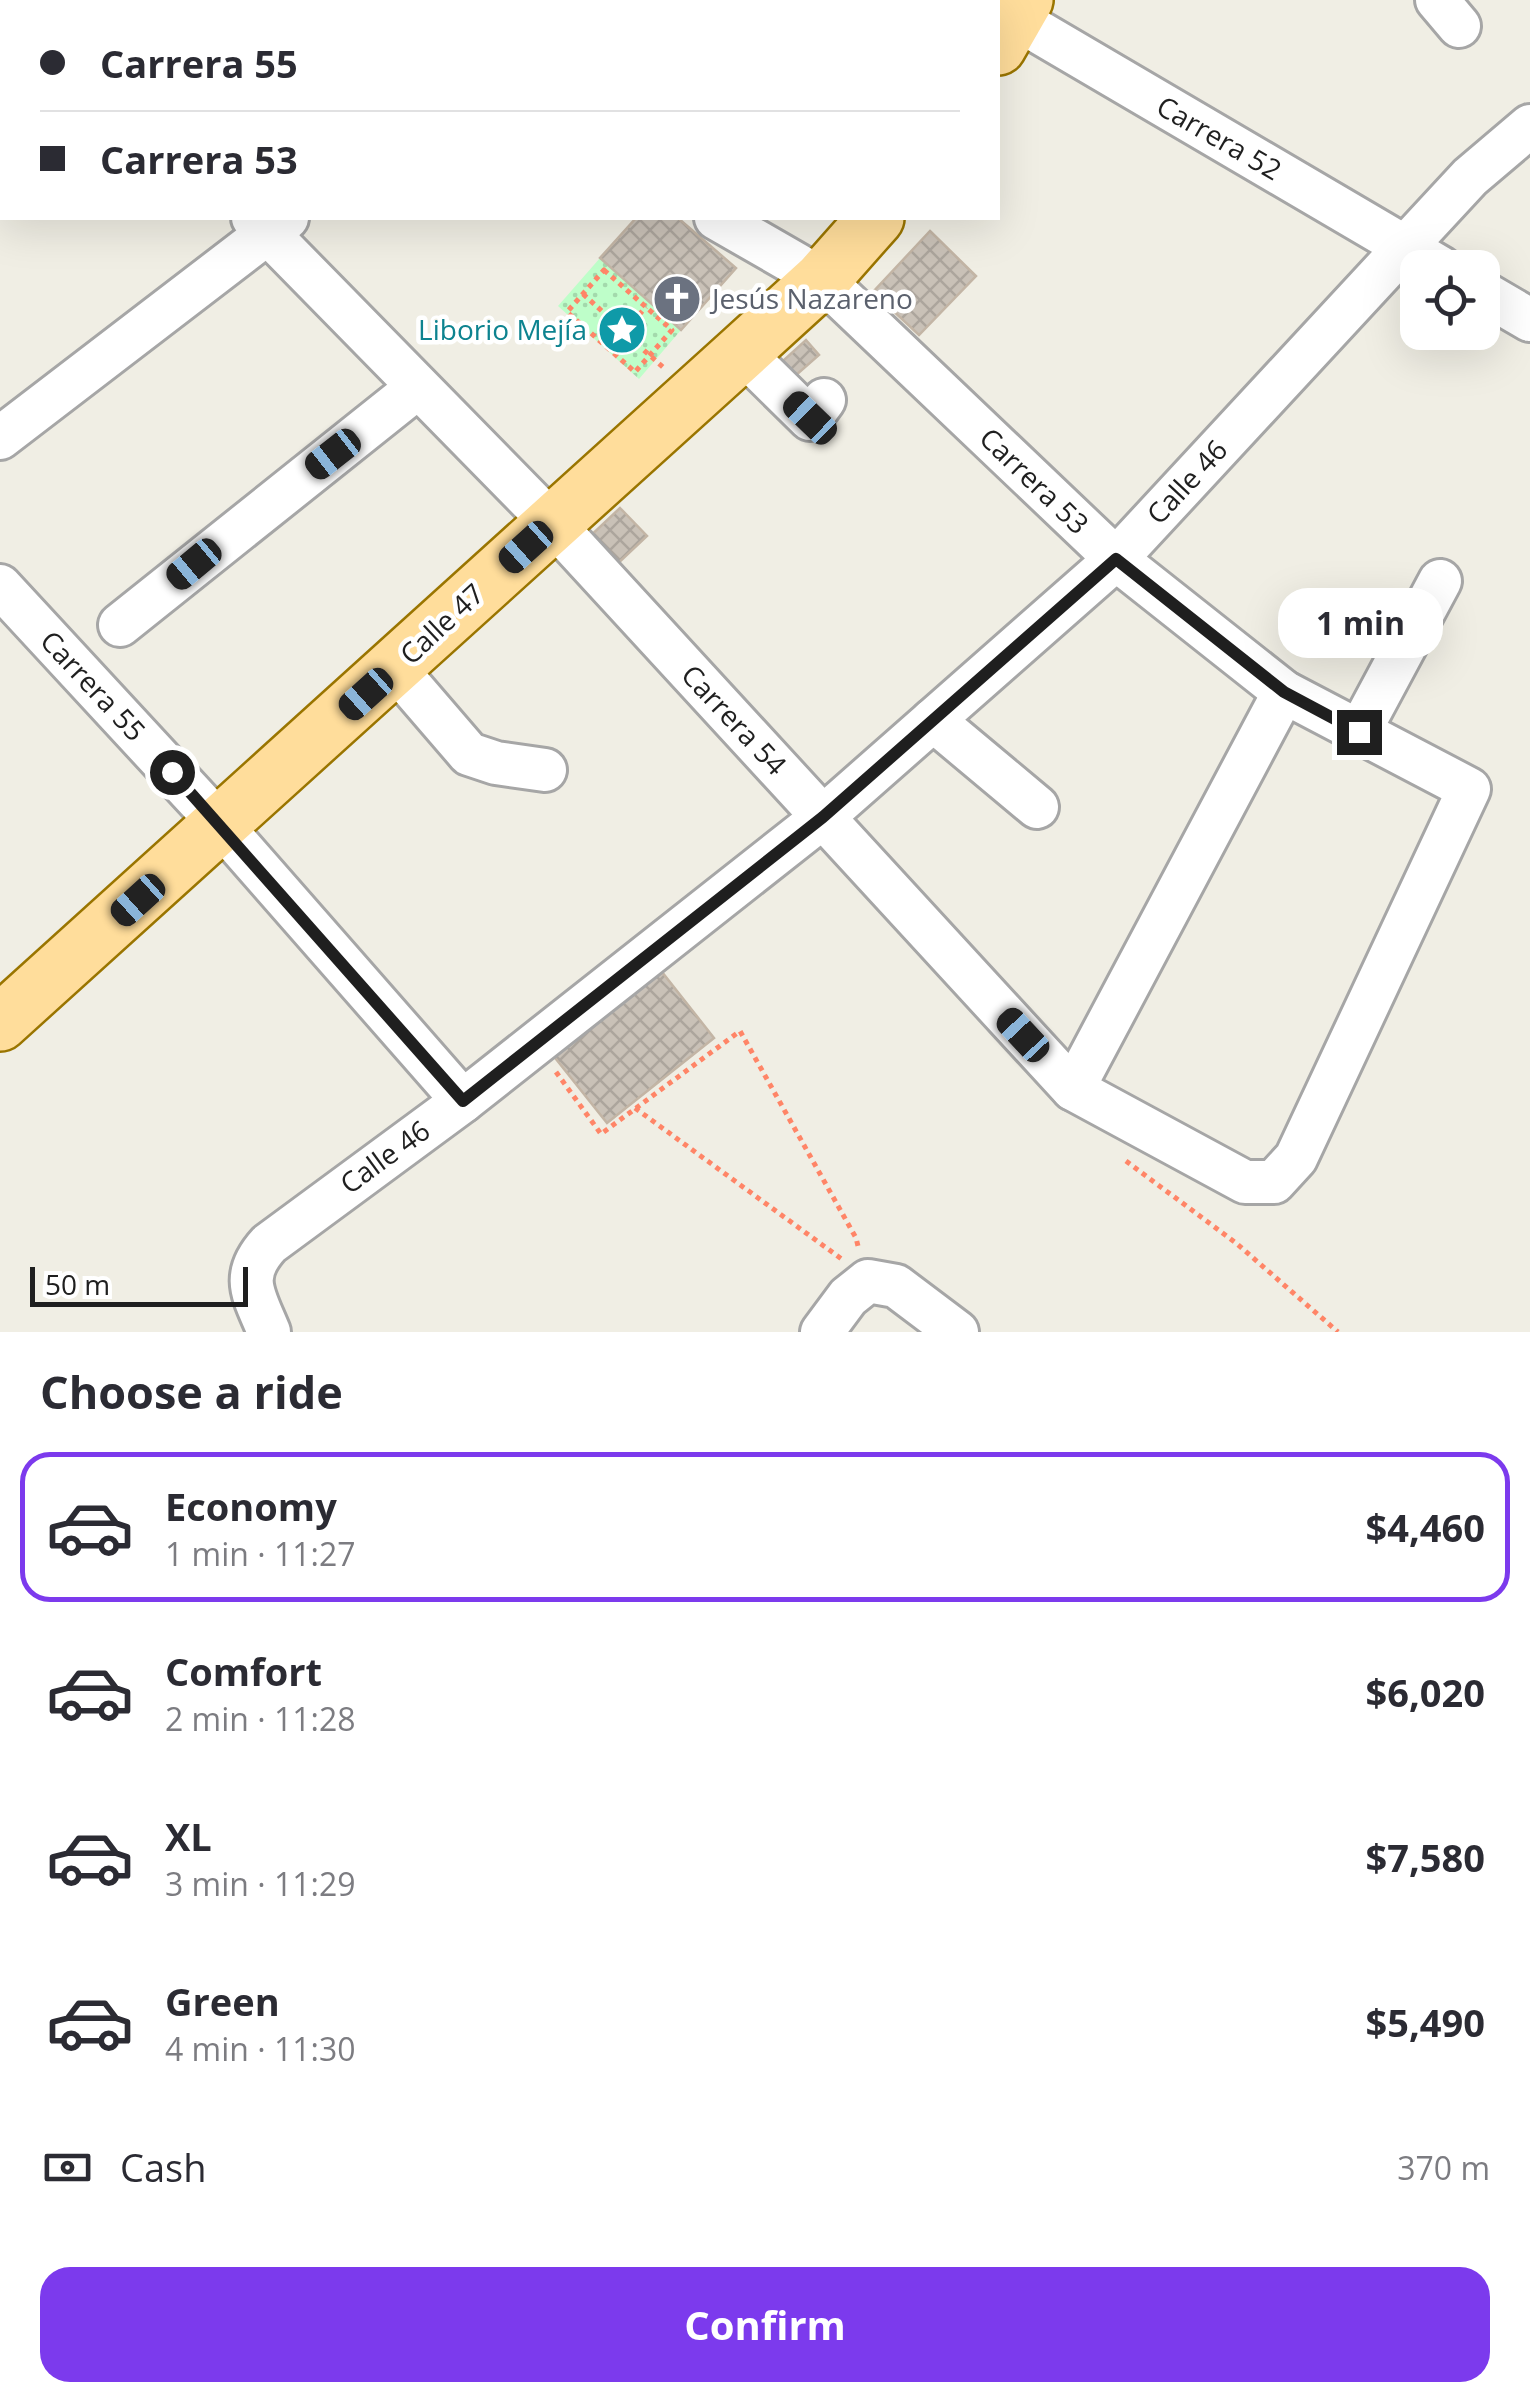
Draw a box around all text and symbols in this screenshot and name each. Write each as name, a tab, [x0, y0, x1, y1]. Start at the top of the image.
text: Carrera 55	[100, 37, 298, 89]
street label: Carrera 52	[1150, 86, 1289, 188]
text: Carrera 53	[100, 133, 298, 185]
map controls	[1400, 250, 1500, 350]
button: locate	[1400, 250, 1500, 350]
church icon: Jesús Nazareno	[651, 273, 703, 325]
place label: Jesús Nazareno	[709, 279, 913, 317]
place icon: Liborio Mejía	[596, 304, 648, 356]
place label: Liborio Mejía	[418, 310, 587, 348]
car	[778, 386, 842, 450]
street label: Carrera 53	[972, 419, 1098, 542]
car	[300, 424, 366, 484]
street label: Calle 46	[1137, 431, 1235, 532]
car	[494, 516, 558, 578]
car	[161, 533, 227, 595]
street label: Calle 47	[391, 574, 492, 672]
callout: 1 min	[1276, 587, 1442, 657]
text: 1 min	[1316, 601, 1405, 644]
street label: Carrera 55	[33, 622, 155, 749]
street label: Carrera 54	[674, 656, 796, 783]
car	[334, 663, 398, 725]
route end	[1337, 710, 1382, 755]
route start	[150, 750, 195, 795]
car	[106, 869, 170, 931]
car	[992, 1003, 1054, 1067]
street label: Calle 46	[332, 1111, 437, 1202]
scale bar	[30, 1262, 248, 1306]
text: 50 m	[45, 1265, 110, 1303]
text: Choose a ride	[40, 1361, 343, 1422]
text: Economy	[165, 1480, 337, 1532]
icon: car	[45, 1482, 135, 1572]
text: $4,460	[1366, 1501, 1485, 1553]
text: 1 min · 11:27	[165, 1532, 356, 1575]
text: Comfort	[165, 1645, 322, 1697]
icon: car	[45, 1647, 135, 1737]
text: $6,020	[1366, 1666, 1485, 1718]
text: 2 min · 11:28	[165, 1697, 356, 1740]
text: XL	[165, 1810, 212, 1862]
icon: car	[45, 1812, 135, 1902]
text: $7,580	[1366, 1831, 1485, 1883]
text: 3 min · 11:29	[165, 1862, 356, 1905]
text: Green	[165, 1975, 280, 2027]
icon: car	[45, 1977, 135, 2067]
text: $5,490	[1366, 1996, 1485, 2048]
text: 4 min · 11:30	[165, 2027, 356, 2070]
icon: cash	[40, 2140, 95, 2195]
text: Cash	[120, 2141, 206, 2193]
text: 370 m	[1397, 2146, 1490, 2189]
button: Confirm	[40, 2267, 1490, 2382]

